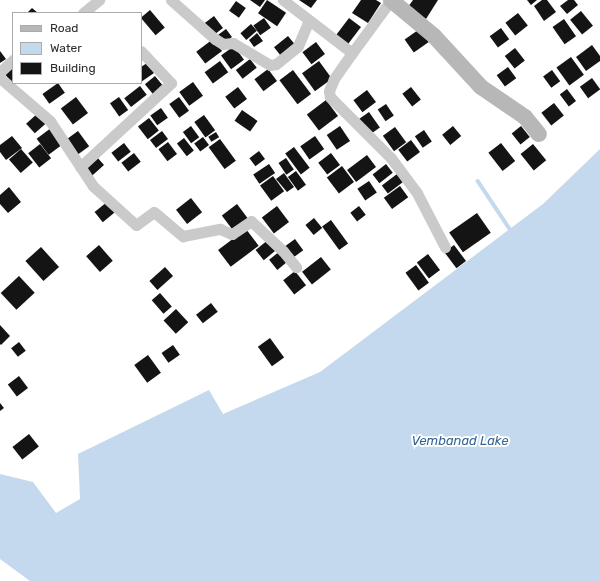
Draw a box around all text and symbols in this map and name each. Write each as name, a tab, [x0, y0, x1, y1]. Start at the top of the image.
legend	[12, 12, 142, 84]
text: Road	[50, 21, 78, 35]
text: Water	[50, 41, 82, 55]
text: Building	[50, 61, 96, 75]
water label: Vembanad Lake	[412, 433, 508, 449]

